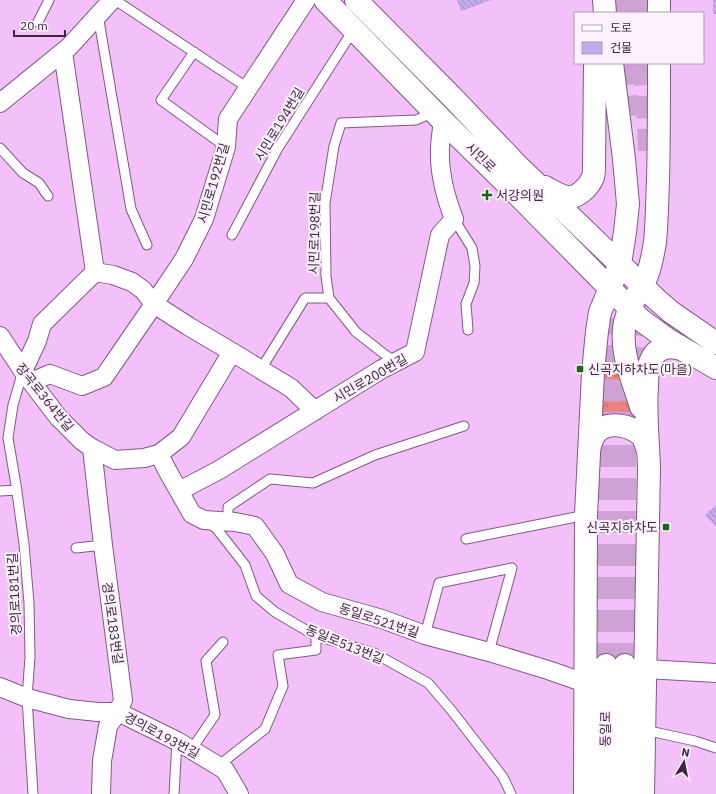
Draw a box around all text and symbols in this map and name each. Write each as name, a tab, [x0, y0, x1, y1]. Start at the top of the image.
scale bar	[14, 12, 65, 38]
legend	[574, 12, 704, 64]
text: 20 m	[20, 18, 48, 33]
text: 도로	[610, 20, 632, 35]
text: 건물	[610, 40, 632, 55]
street label: 시민로194번길	[251, 84, 308, 164]
street label: 시민로	[462, 139, 499, 176]
street label: 시민로192번길	[194, 141, 233, 225]
place label: 서강의원	[496, 187, 544, 204]
marker: 서강의원	[481, 189, 493, 201]
street label: 시민로198번길	[305, 191, 324, 275]
street label: 시민로200번길	[330, 350, 411, 407]
street label: 장곡로364번길	[12, 360, 77, 435]
place label: 신곡지하차도(마을)	[588, 361, 692, 378]
marker: 신곡지하차도(마을)	[575, 364, 585, 374]
place label: 신곡지하차도	[586, 519, 658, 536]
marker: 신곡지하차도	[661, 522, 671, 532]
street label: 경의로181번길	[4, 552, 25, 636]
street label: 경의로183번길	[98, 581, 127, 665]
street label: 동일로521번길	[337, 600, 421, 641]
street label: 동일로513번길	[303, 621, 387, 668]
street label: 경의로193번길	[121, 708, 202, 762]
street label: 동일로	[597, 711, 614, 747]
north arrow	[664, 742, 704, 782]
text: N	[681, 745, 691, 760]

